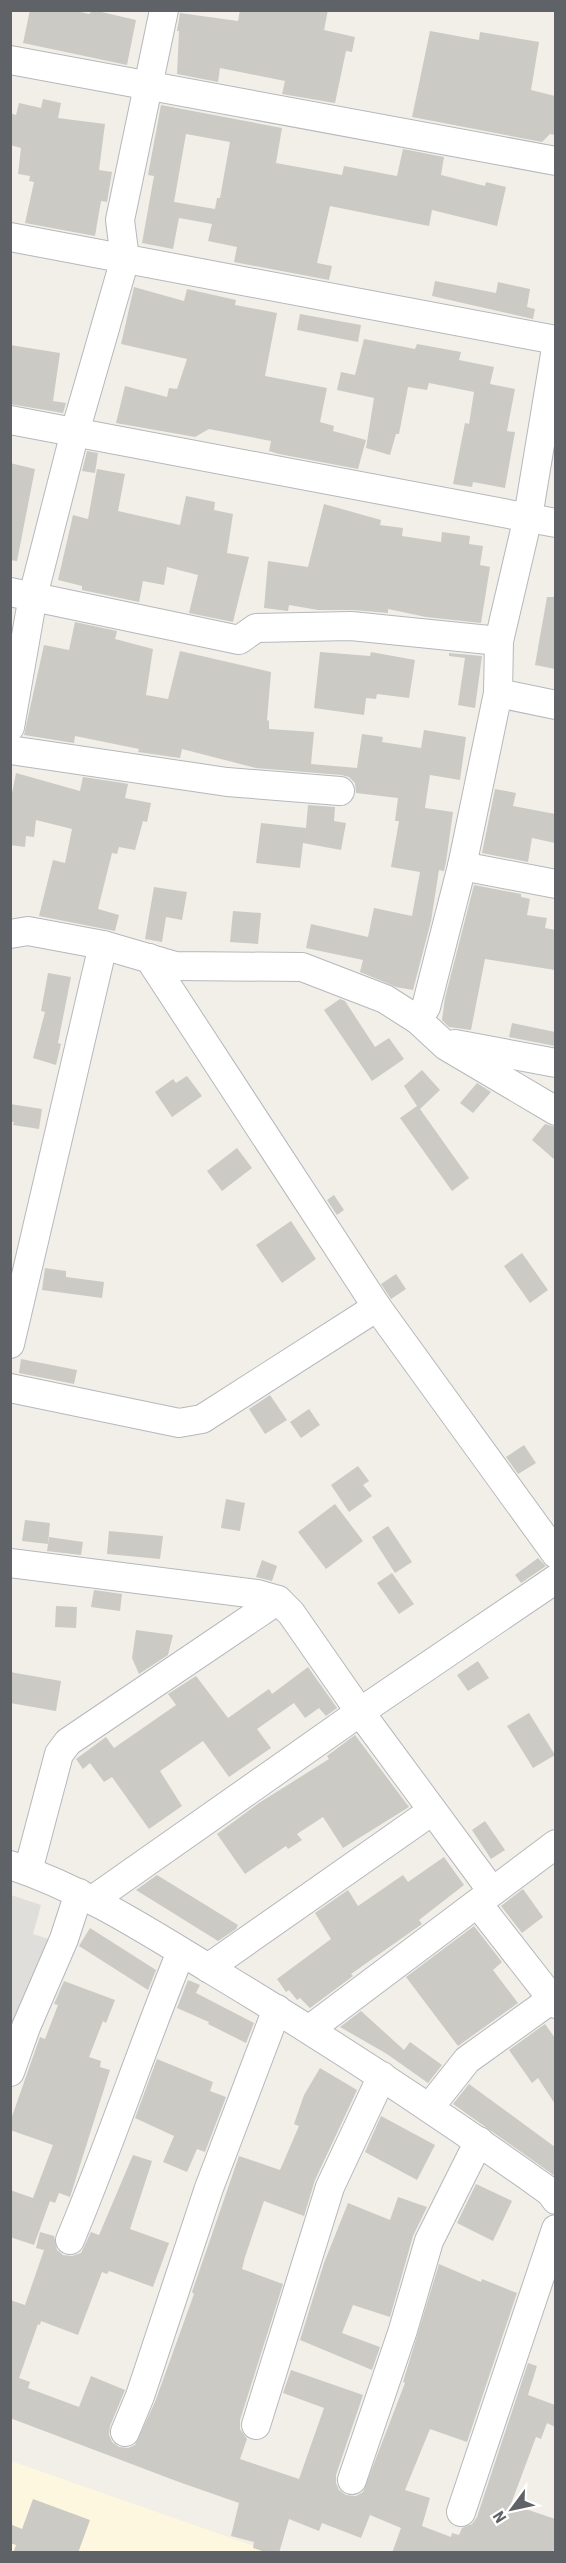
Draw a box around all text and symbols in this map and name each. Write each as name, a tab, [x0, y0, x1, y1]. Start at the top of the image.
north arrow	[482, 2479, 542, 2539]
text: N	[489, 2508, 510, 2526]

